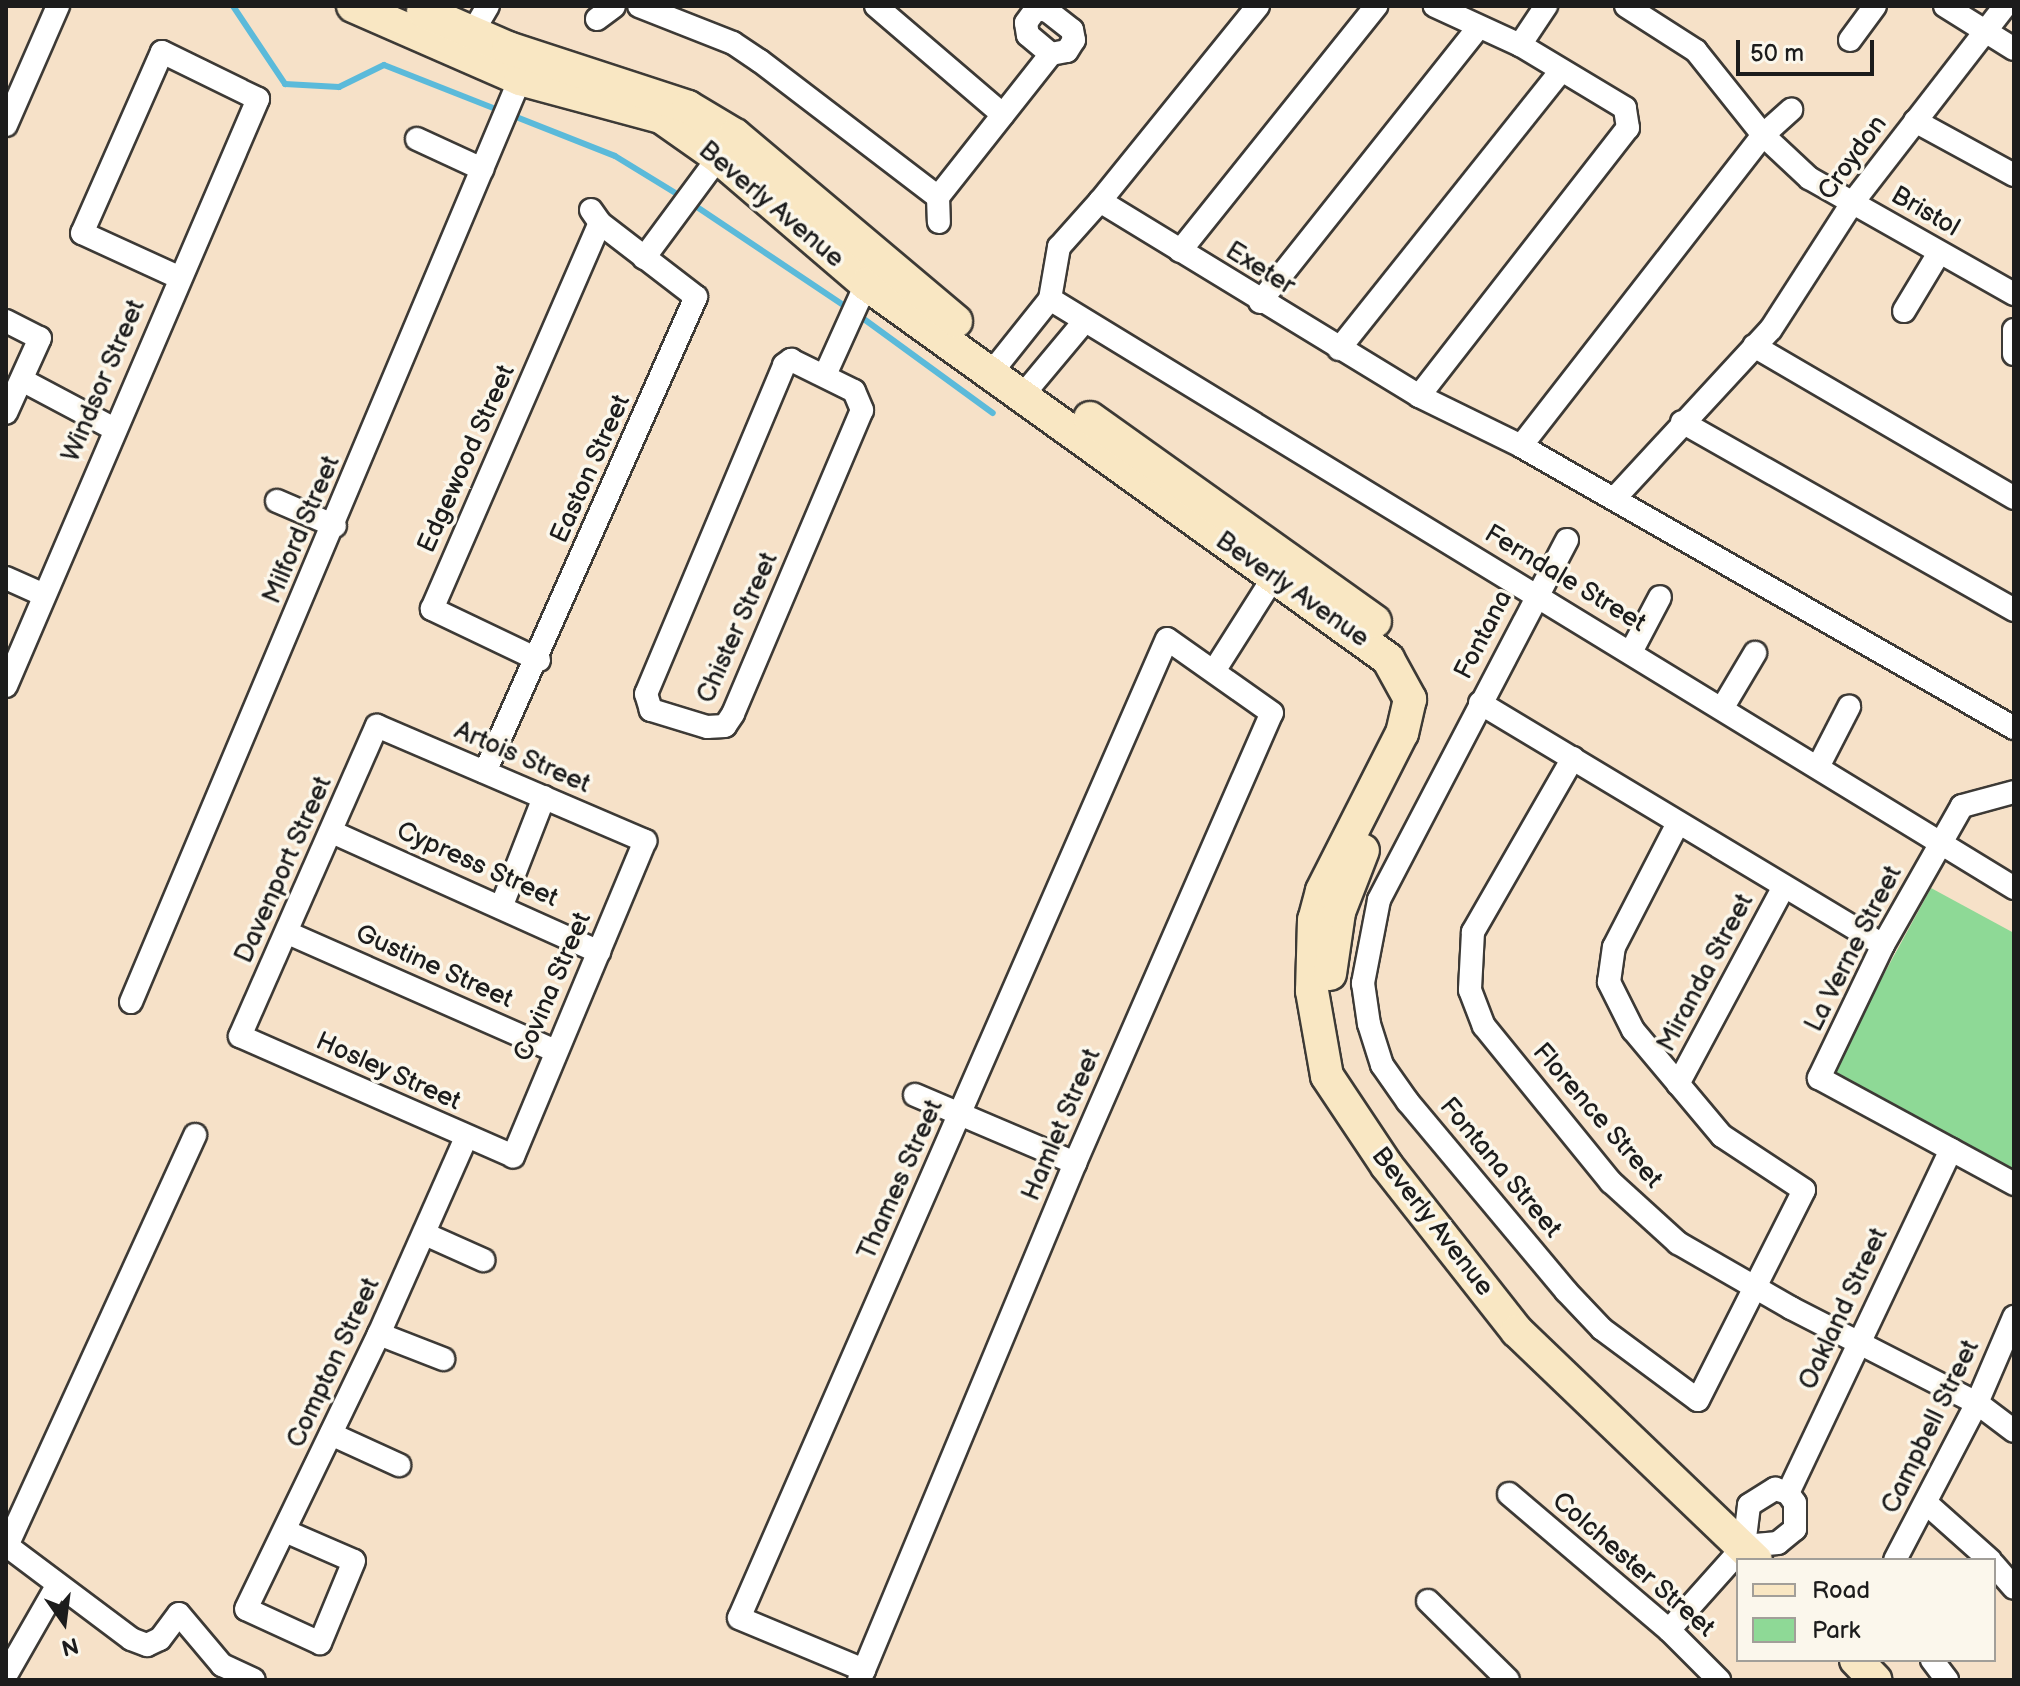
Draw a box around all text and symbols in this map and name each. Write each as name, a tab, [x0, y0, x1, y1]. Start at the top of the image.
scale bar	[1740, 24, 1878, 74]
text: 50 m	[1750, 39, 1804, 68]
street label: Croydon	[1812, 110, 1894, 206]
street label: Beverly Avenue	[691, 135, 851, 275]
street label: Bristol	[1885, 180, 1965, 244]
street label: Exeter	[1220, 236, 1300, 302]
street label: Windsor Street	[56, 295, 152, 467]
street label: Edgewood Street	[412, 360, 522, 558]
street label: Easton Street	[544, 390, 638, 548]
street label: Milford Street	[257, 451, 347, 609]
street label: Ferndale Street	[1478, 518, 1652, 640]
street label: Beverly Avenue	[1209, 525, 1375, 655]
street label: Chister Street	[691, 548, 785, 708]
street label: Fontana	[1448, 585, 1520, 685]
street label: Artois Street	[449, 715, 595, 801]
street label: Davenport Street	[229, 772, 339, 968]
street label: Cypress Street	[391, 815, 563, 915]
street label: La Verne Street	[1799, 860, 1909, 1038]
street label: Miranda Street	[1651, 889, 1761, 1057]
street label: Covina Street	[507, 908, 599, 1066]
street label: Gustine Street	[350, 918, 518, 1016]
street label: Hosley Street	[310, 1026, 466, 1118]
street label: Florence Street	[1525, 1037, 1669, 1195]
street label: Hamlet Street	[1016, 1044, 1108, 1206]
street label: Fontana Street	[1432, 1091, 1568, 1245]
street label: Thames Street	[852, 1095, 950, 1265]
street label: Beverly Avenue	[1364, 1141, 1500, 1303]
street label: Oakland Street	[1793, 1223, 1895, 1395]
street label: Compton Street	[281, 1273, 387, 1453]
street label: Campbell Street	[1875, 1335, 1987, 1519]
street label: Colchester Street	[1545, 1486, 1721, 1644]
legend	[1736, 1558, 1996, 1662]
text: Road	[1812, 1576, 1870, 1605]
north arrow	[24, 1582, 104, 1662]
text: Park	[1812, 1616, 1860, 1645]
text: N	[59, 1631, 81, 1661]

